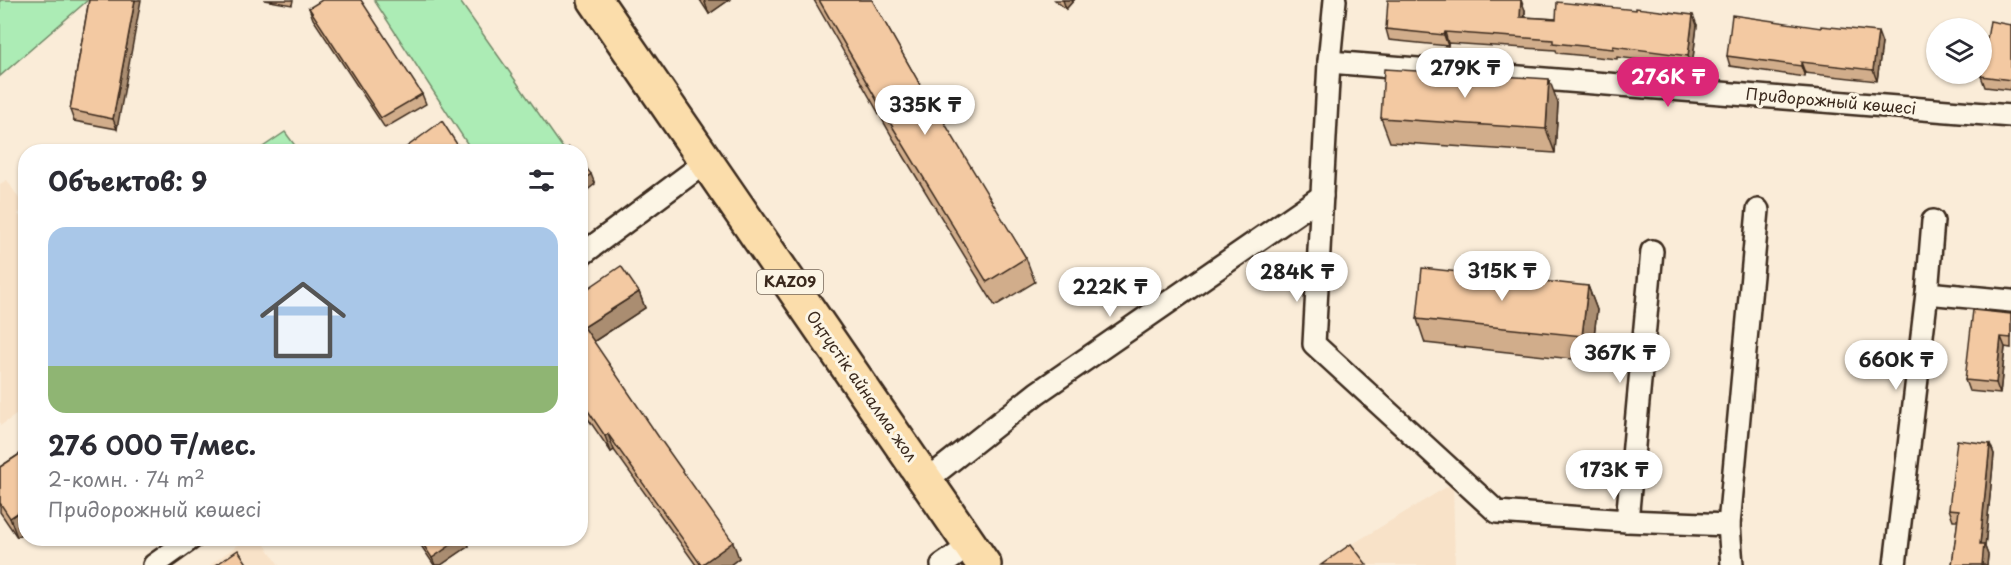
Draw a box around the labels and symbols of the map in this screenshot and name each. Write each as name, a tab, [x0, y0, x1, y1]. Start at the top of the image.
pin: 279K ₸	[1416, 48, 1514, 99]
pin: 276K ₸	[1619, 57, 1717, 108]
street label: Придорожный көшесі	[1745, 81, 1917, 119]
pin: 335K ₸	[876, 85, 974, 136]
pin: 315K ₸	[1453, 251, 1551, 302]
pin: 284K ₸	[1248, 252, 1346, 303]
pin: 222K ₸	[1061, 267, 1159, 318]
road number: KAZ09	[757, 270, 823, 294]
street label: Оңтүстік айналма жол	[801, 305, 924, 466]
pin: 367K ₸	[1571, 333, 1669, 384]
pin: 660K ₸	[1847, 340, 1945, 391]
pin: 173K ₸	[1565, 450, 1663, 501]

